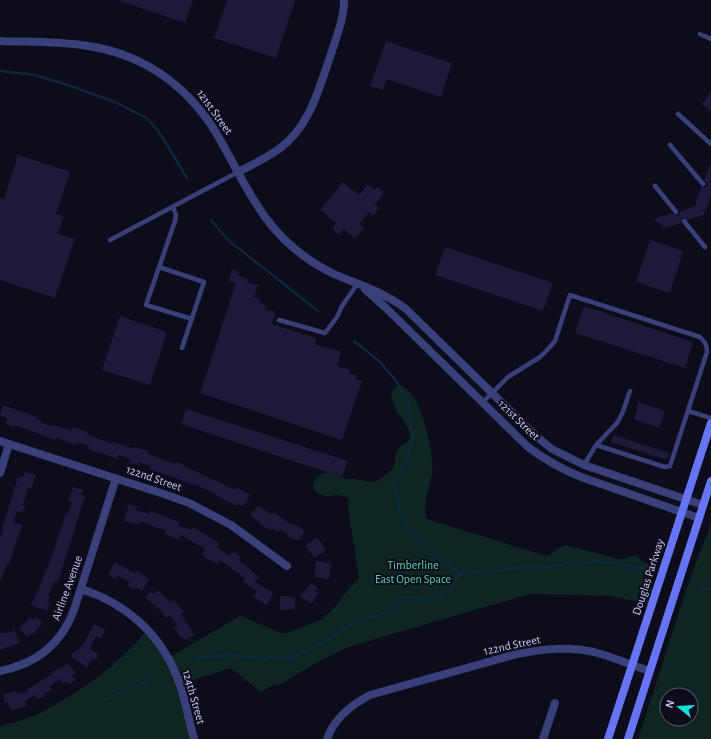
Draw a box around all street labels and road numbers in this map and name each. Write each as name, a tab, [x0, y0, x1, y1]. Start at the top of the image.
street label: 121st Street	[195, 87, 235, 137]
street label: 121st Street	[496, 398, 542, 443]
street label: 122nd Street	[125, 463, 183, 493]
street label: Douglas Parkway	[630, 537, 667, 617]
street label: Airline Avenue	[50, 554, 84, 622]
street label: 122nd Street	[483, 633, 542, 657]
street label: 124th Street	[181, 669, 207, 726]

